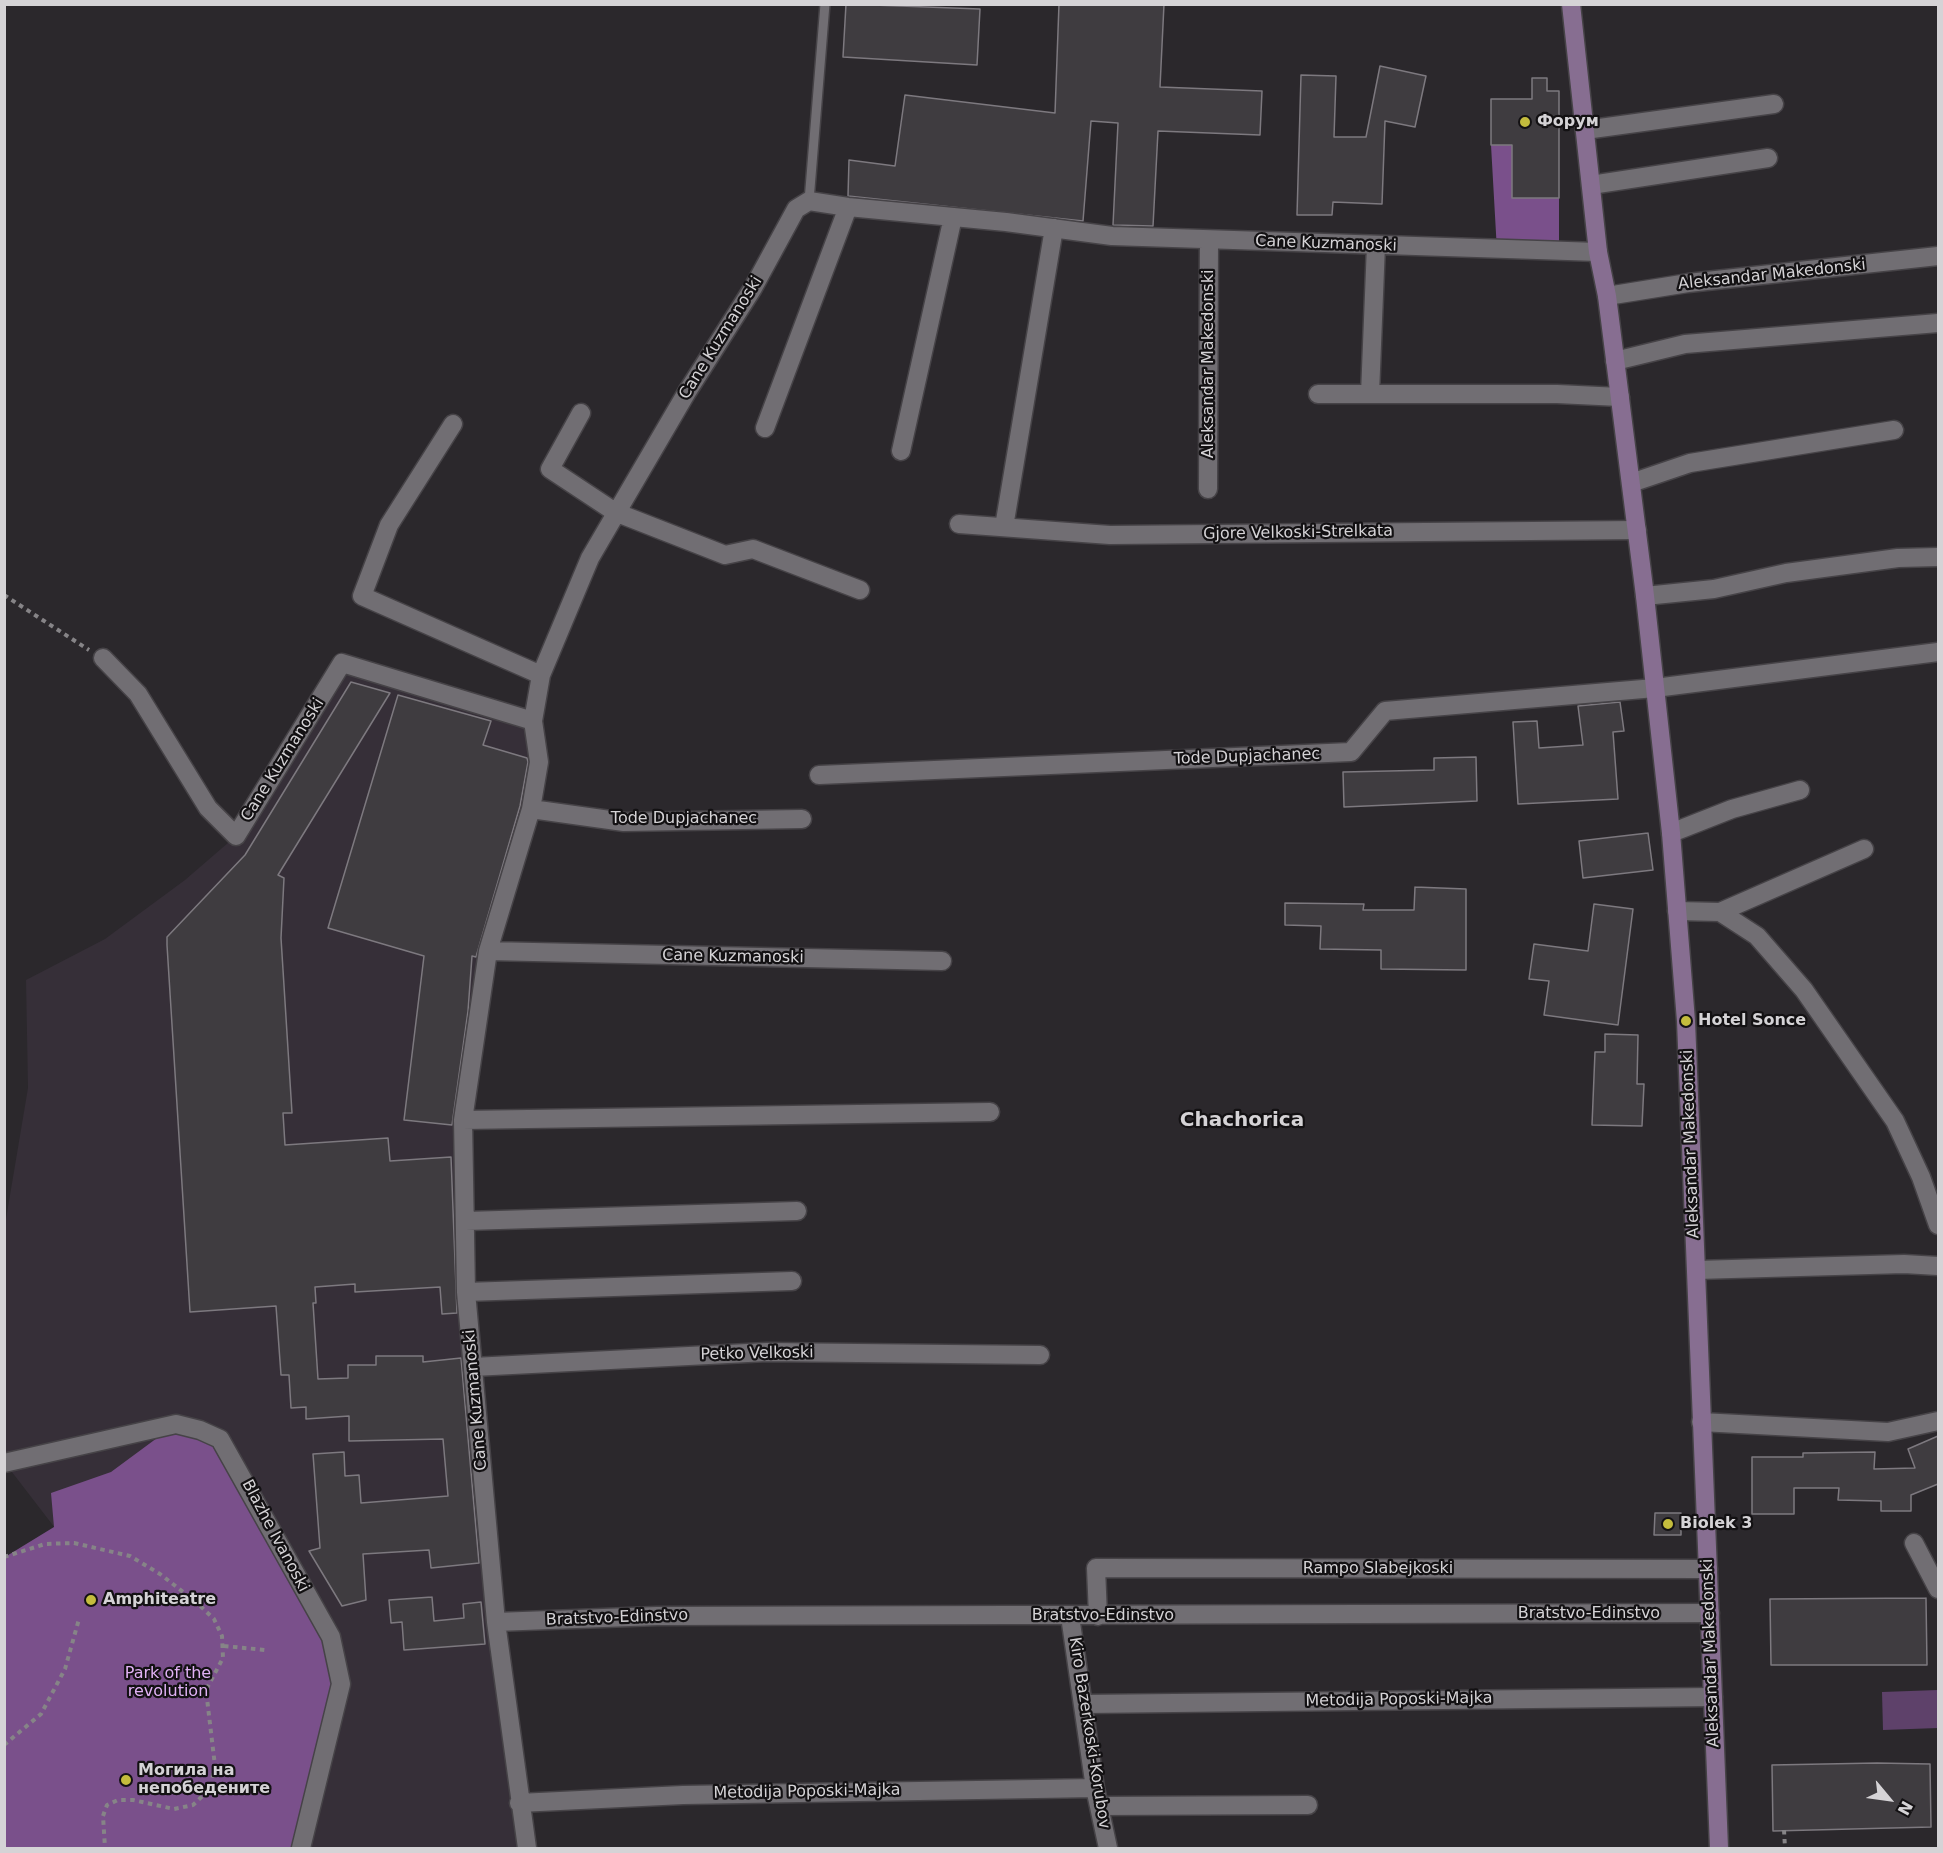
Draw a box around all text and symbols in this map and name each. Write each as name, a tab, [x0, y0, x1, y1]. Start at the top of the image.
place label: Форум	[1537, 112, 1599, 132]
marker: Форум	[1518, 115, 1532, 129]
street label: Cane Kuzmanoski	[1255, 232, 1397, 256]
street label: Aleksandar Makedonski	[1677, 256, 1867, 294]
street label: Aleksandar Makedonski	[1199, 270, 1219, 458]
street label: Cane Kuzmanoski	[675, 273, 767, 403]
street label: Gjore Velkoski-Strelkata	[1203, 522, 1393, 544]
street label: Cane Kuzmanoski	[237, 695, 329, 825]
street label: Tode Dupjachanec	[1174, 745, 1320, 769]
street label: Tode Dupjachanec	[611, 809, 757, 829]
street label: Cane Kuzmanoski	[662, 946, 804, 968]
place label: Hotel Sonce	[1698, 1011, 1806, 1031]
marker: Hotel Sonce	[1679, 1014, 1693, 1028]
street label: Aleksandar Makedonski	[1678, 1049, 1704, 1239]
district label: Chachorica	[1180, 1109, 1304, 1133]
street label: Cane Kuzmanoski	[460, 1329, 492, 1471]
street label: Petko Velkoski	[700, 1343, 814, 1365]
street label: Blazhe Ivanoski	[237, 1476, 313, 1596]
place label: Biolek 3	[1680, 1514, 1752, 1534]
marker: Biolek 3	[1661, 1517, 1675, 1531]
street label: Aleksandar Makedonski	[1698, 1558, 1724, 1748]
street label: Rampo Slabejkoski	[1303, 1559, 1453, 1579]
place label: Amphiteatre	[103, 1590, 216, 1610]
marker: Amphiteatre	[84, 1593, 98, 1607]
street label: Bratstvo-Edinstvo	[1518, 1604, 1660, 1624]
street label: Bratstvo-Edinstvo	[546, 1606, 688, 1630]
street label: Bratstvo-Edinstvo	[1032, 1606, 1174, 1626]
street label: Kiro Bazerkoski-Korubov	[1064, 1636, 1114, 1830]
park label: Park of the revolution	[125, 1664, 211, 1702]
street label: Metodija Poposki-Majka	[1305, 1689, 1493, 1711]
place label: Могила на непобедените	[138, 1761, 270, 1799]
north arrow	[1859, 1769, 1919, 1829]
marker: Могила на непобедените	[119, 1773, 133, 1787]
street label: Metodija Poposki-Majka	[713, 1781, 901, 1803]
text: N	[1894, 1798, 1917, 1818]

